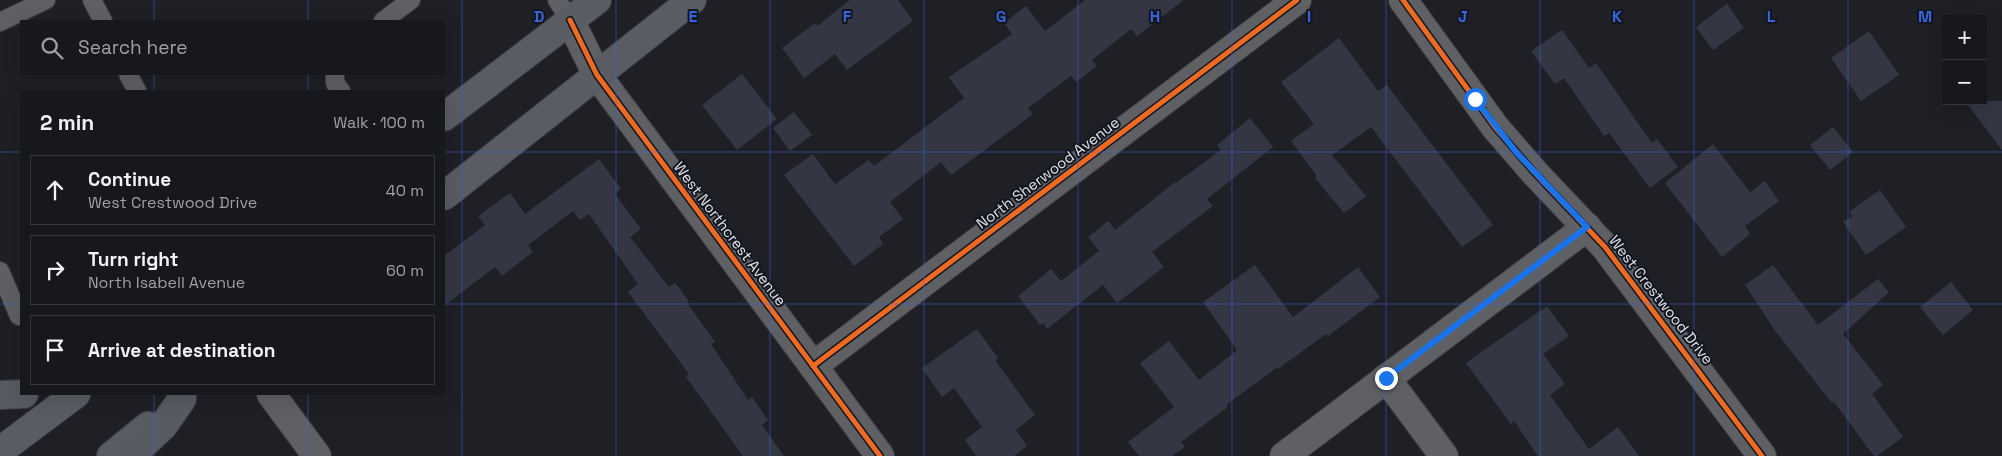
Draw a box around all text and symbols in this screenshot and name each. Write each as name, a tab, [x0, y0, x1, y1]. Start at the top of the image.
text: D	[534, 6, 544, 27]
text: E	[689, 6, 698, 27]
text: F	[843, 6, 852, 27]
text: G	[996, 6, 1006, 27]
text: H	[1150, 6, 1160, 27]
text: I	[1307, 6, 1311, 27]
text: J	[1458, 6, 1468, 27]
text: K	[1612, 6, 1622, 27]
text: L	[1767, 6, 1776, 27]
text: M	[1918, 6, 1932, 27]
map controls	[1942, 15, 1987, 105]
button: +	[1942, 15, 1987, 60]
search box	[20, 20, 445, 75]
icon: search	[38, 34, 66, 62]
text: Search here	[78, 35, 188, 60]
button: −	[1942, 60, 1987, 105]
route start	[1464, 88, 1487, 111]
text: 2 min	[40, 109, 94, 136]
text: Walk · 100 m	[333, 112, 425, 133]
street label: North Sherwood Avenue	[972, 112, 1123, 233]
street label: West Northcrest Avenue	[670, 158, 791, 310]
text: Continue	[88, 167, 171, 192]
icon: ahead	[41, 176, 69, 204]
text: 40 m	[386, 180, 424, 201]
text: West Crestwood Drive	[88, 192, 257, 213]
street label: West Crestwood Drive	[1605, 231, 1718, 368]
text: Turn right	[88, 247, 178, 272]
icon: right	[41, 256, 69, 284]
text: 60 m	[386, 260, 424, 281]
text: North Isabell Avenue	[88, 272, 245, 293]
icon: arrive	[41, 336, 69, 364]
text: Arrive at destination	[88, 338, 276, 363]
route end	[1375, 367, 1398, 390]

